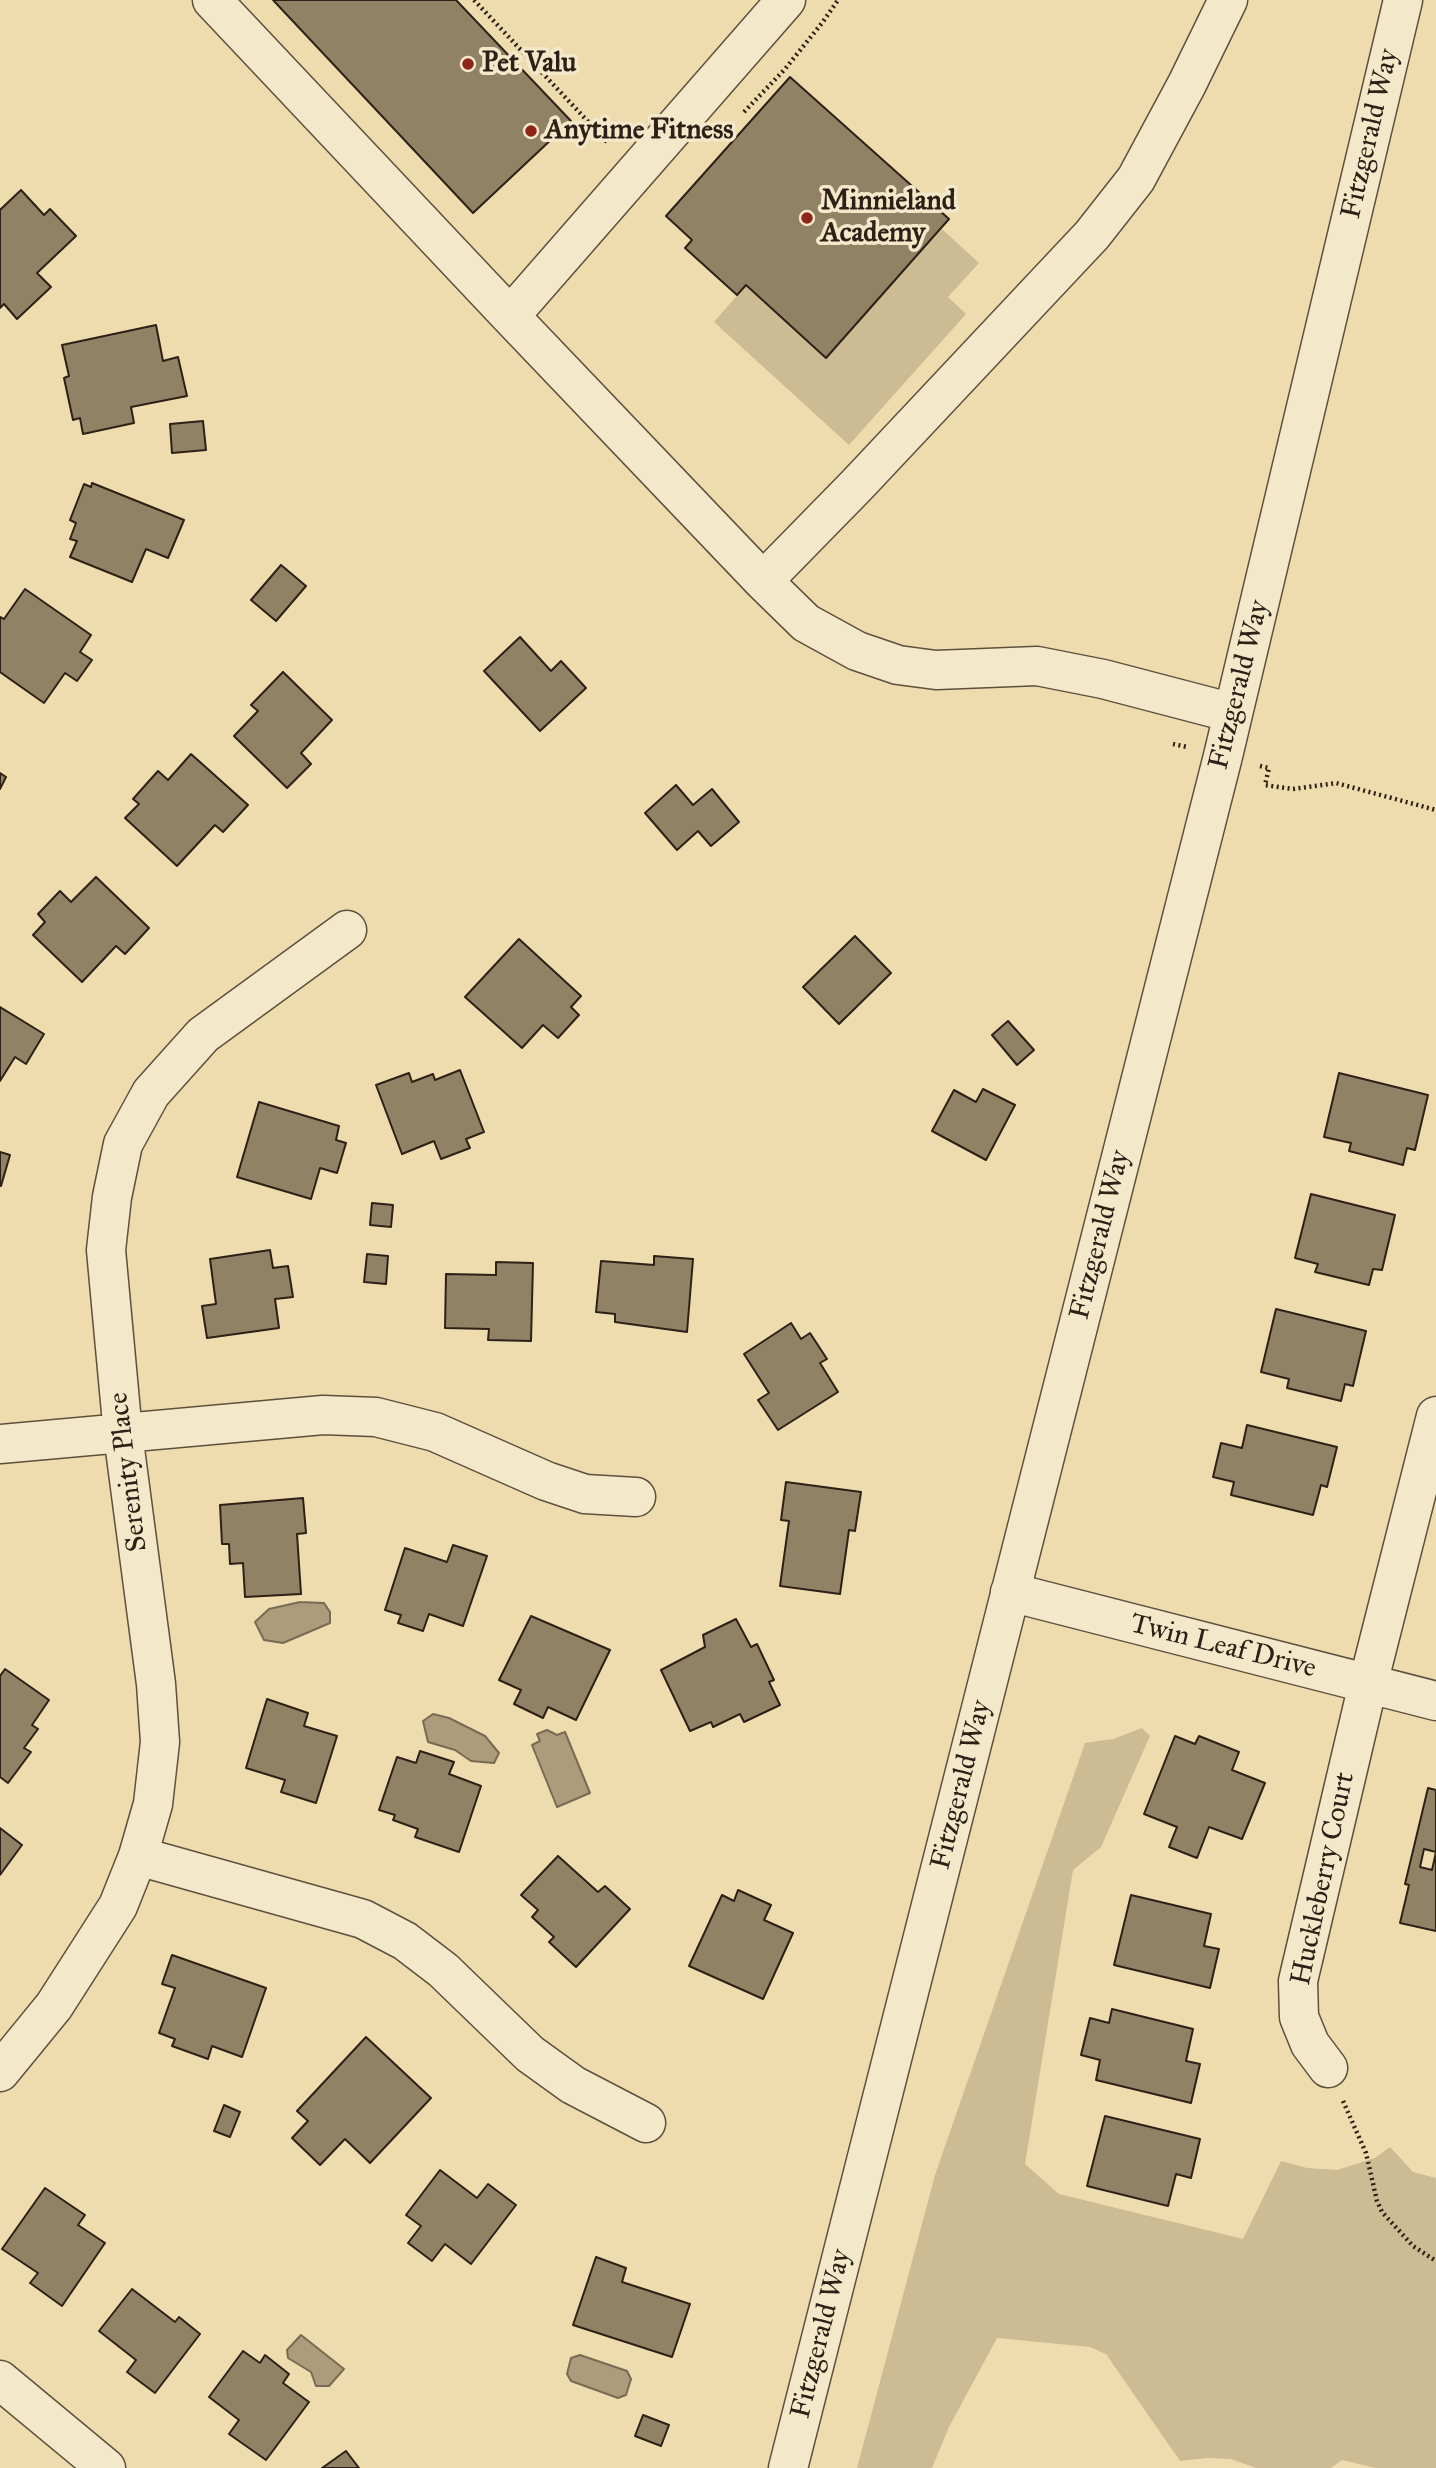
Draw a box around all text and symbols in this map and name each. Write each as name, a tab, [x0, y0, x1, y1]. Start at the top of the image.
street label: Fitzgerald Way	[1335, 46, 1407, 222]
place label: Pet Valu	[482, 47, 576, 81]
marker: Pet Valu	[460, 56, 476, 72]
place label: Anytime Fitness	[545, 114, 733, 148]
marker: Anytime Fitness	[523, 123, 539, 139]
place label: Minnieland Academy	[821, 185, 956, 251]
marker: Minnieland Academy	[799, 210, 815, 226]
street label: Fitzgerald Way	[1203, 597, 1277, 773]
street label: Fitzgerald Way	[1064, 1147, 1138, 1323]
street label: Serenity Place	[103, 1390, 155, 1554]
street label: Twin Leaf Drive	[1127, 1608, 1319, 1686]
street label: Fitzgerald Way	[925, 1697, 999, 1873]
street label: Huckleberry Court	[1285, 1769, 1363, 1989]
street label: Fitzgerald Way	[785, 2246, 859, 2422]

